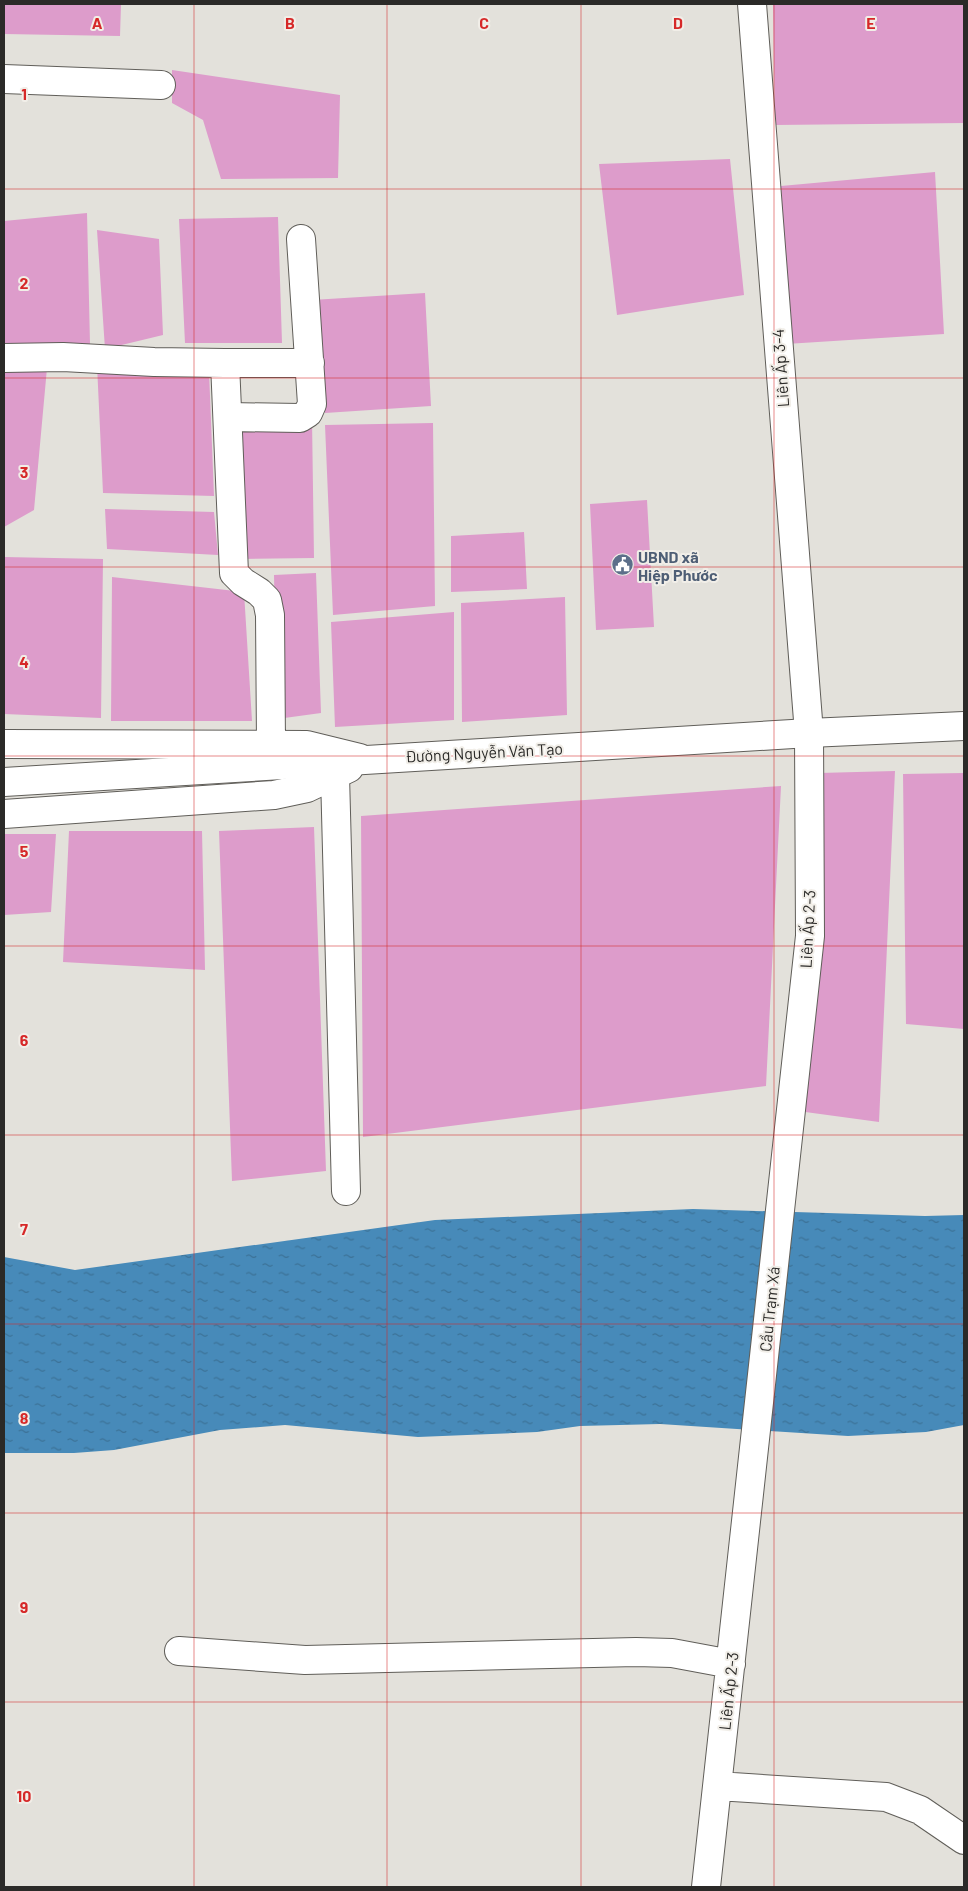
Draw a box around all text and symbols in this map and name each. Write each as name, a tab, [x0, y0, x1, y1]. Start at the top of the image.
text: A	[92, 13, 103, 32]
text: B	[285, 13, 295, 32]
text: C	[479, 13, 489, 32]
text: D	[673, 13, 683, 32]
text: E	[866, 13, 876, 32]
text: 1	[21, 84, 27, 103]
text: 2	[20, 273, 29, 292]
street label: Liên Ấp 3-4	[768, 328, 792, 408]
text: 3	[20, 462, 28, 481]
place label: UBND xã Hiệp Phước	[638, 547, 718, 585]
public building icon: UBND xã Hiệp Phước	[610, 553, 634, 577]
text: 4	[19, 652, 29, 671]
street label: Đường Nguyễn Văn Tạo	[405, 738, 563, 766]
text: 5	[20, 841, 29, 860]
street label: Liên Ấp 2-3	[795, 889, 819, 969]
text: 6	[20, 1030, 29, 1049]
text: 7	[20, 1219, 28, 1238]
street label: Cầu Trạm Xá	[755, 1265, 783, 1353]
text: 8	[20, 1408, 29, 1427]
text: 9	[20, 1597, 28, 1616]
street label: Liên Ấp 2-3	[714, 1651, 742, 1731]
text: 10	[17, 1786, 31, 1805]

